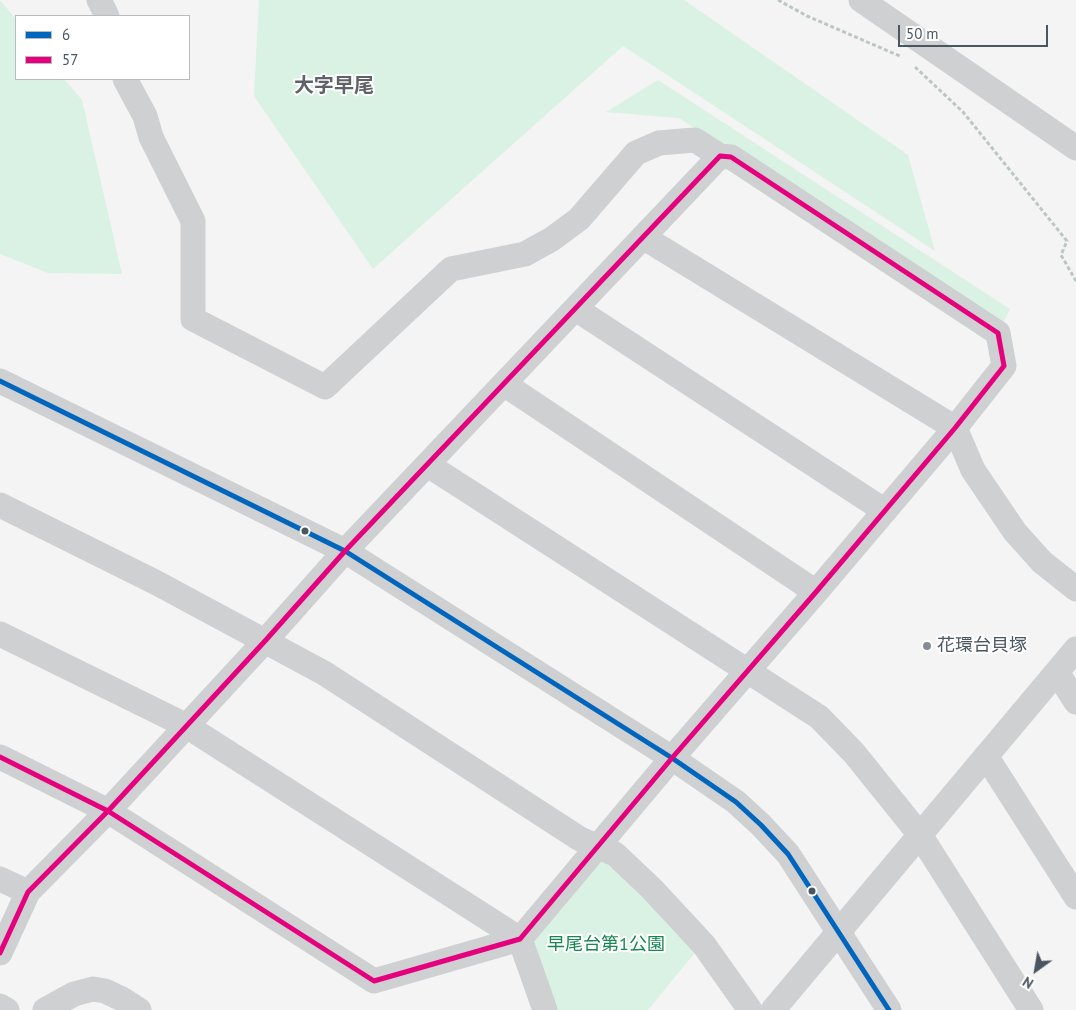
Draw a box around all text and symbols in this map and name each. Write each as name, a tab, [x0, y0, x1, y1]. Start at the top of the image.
legend	[15, 15, 190, 80]
scale bar	[901, 15, 1051, 47]
text: 50 m	[906, 24, 939, 43]
text: 6	[62, 25, 70, 44]
text: 57	[62, 50, 78, 69]
district label: 大字早尾	[294, 74, 374, 98]
unlabelled marker	[300, 526, 310, 536]
place label: 花環台貝塚	[937, 635, 1027, 657]
marker: 花環台貝塚	[921, 640, 933, 652]
unlabelled marker	[807, 886, 817, 896]
park label: 早尾台第1公園	[547, 934, 665, 956]
north arrow	[1011, 945, 1061, 995]
text: N	[1019, 973, 1037, 993]

